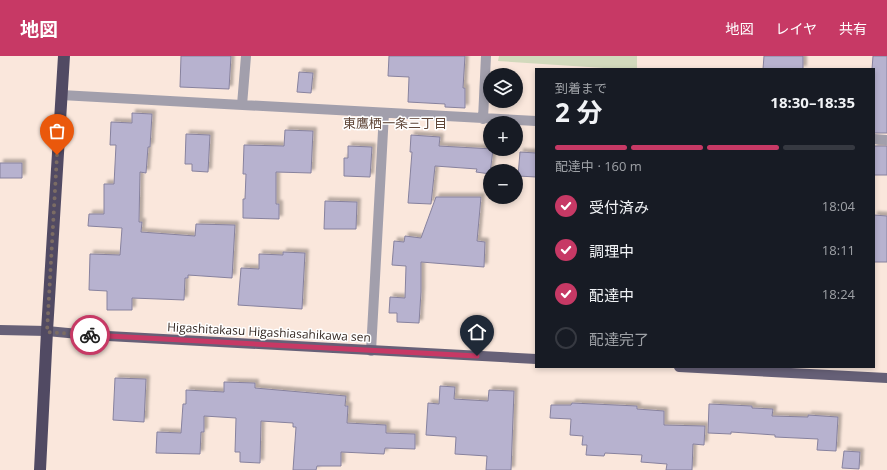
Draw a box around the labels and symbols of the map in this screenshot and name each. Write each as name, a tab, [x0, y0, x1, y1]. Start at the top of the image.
pin	[40, 114, 74, 155]
district label: 東鷹栖一条三丁目	[343, 114, 447, 132]
courier	[70, 315, 110, 355]
pin	[460, 315, 494, 356]
street label: Higashitakasu Higashiasahikawa sen	[167, 318, 371, 346]

